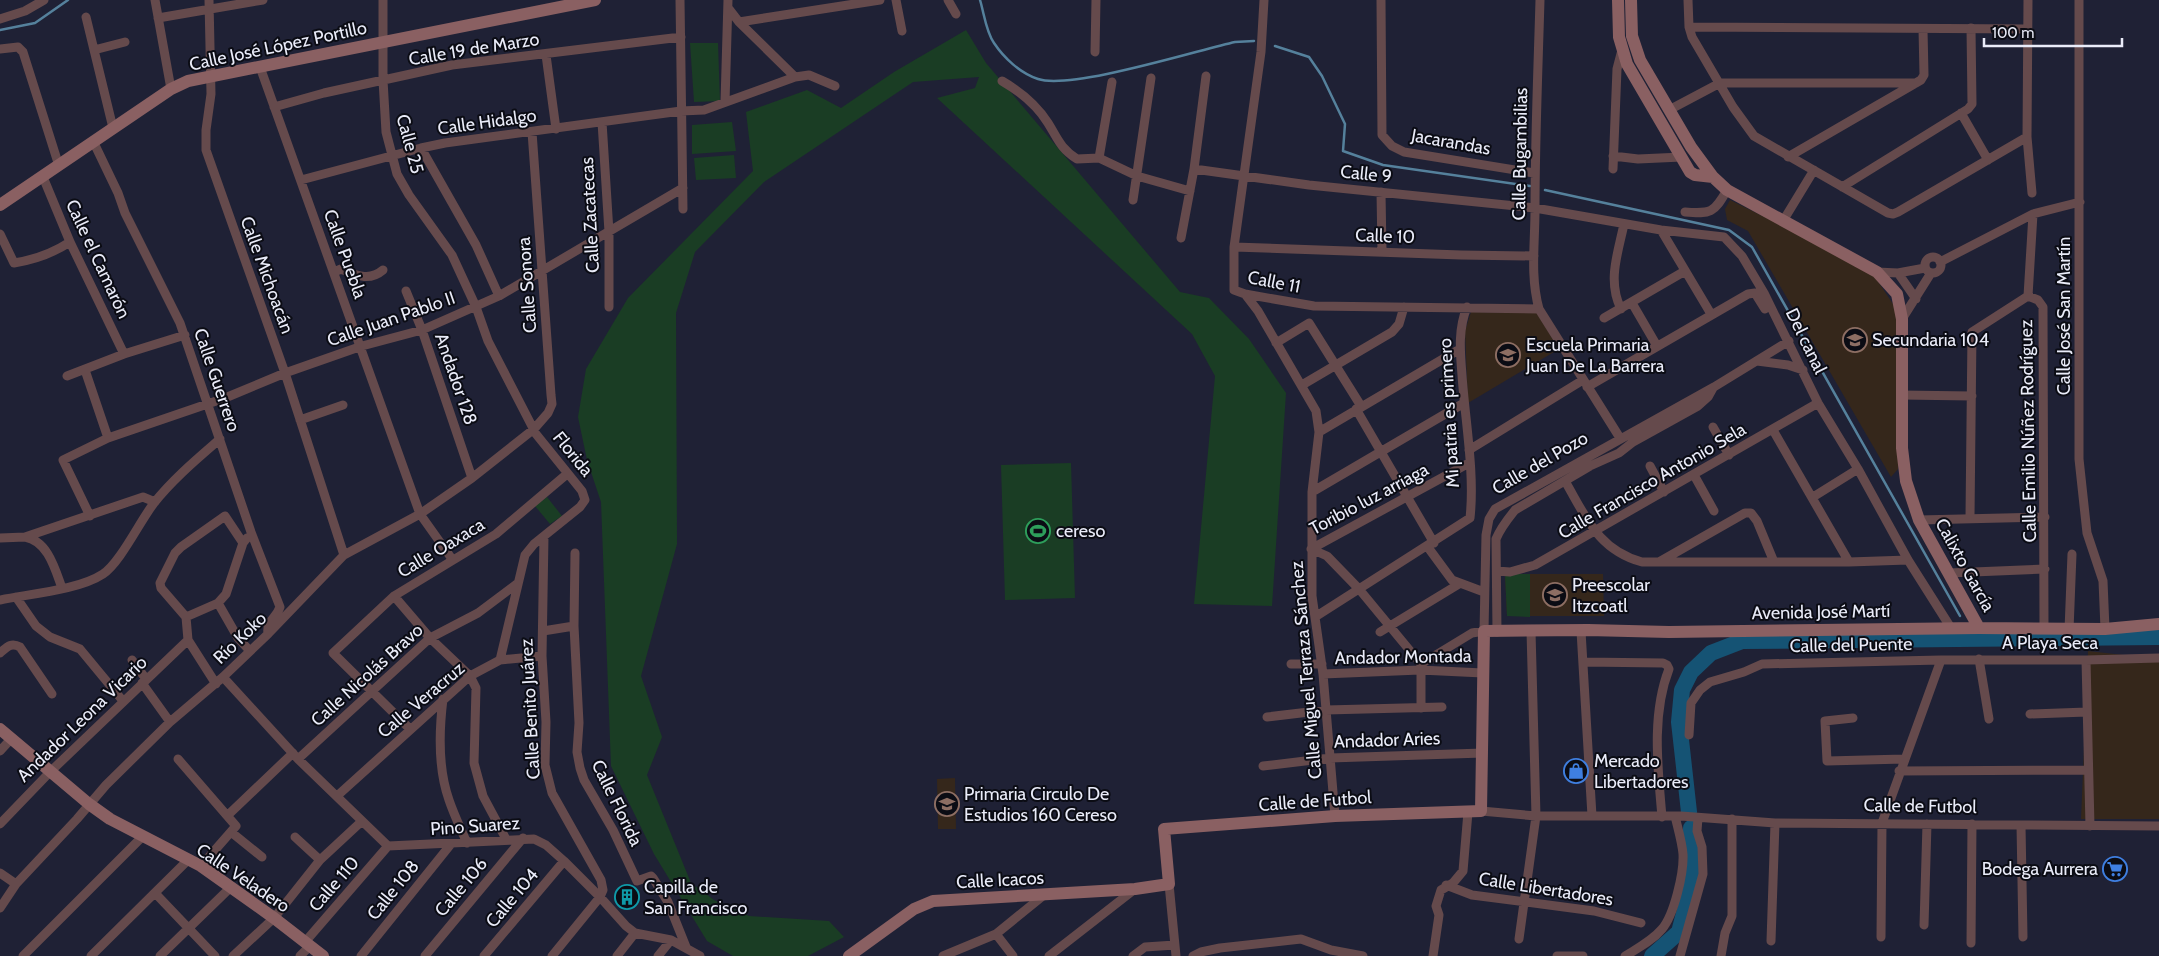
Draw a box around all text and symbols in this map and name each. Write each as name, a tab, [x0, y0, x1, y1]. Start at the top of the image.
scale bar	[1984, 15, 2122, 47]
street label: Calle José López Portillo	[187, 16, 369, 76]
text: 100 m	[1992, 24, 2034, 42]
street label: Calle 19 de Marzo	[407, 28, 541, 70]
street label: Calle Bugambilias	[1508, 87, 1532, 221]
street label: Calle Hidalgo	[436, 104, 538, 140]
street label: Calle 25	[392, 112, 428, 176]
street label: Jacarandas	[1409, 124, 1492, 160]
street label: Calle Zacatecas	[576, 157, 604, 273]
street label: Calle 9	[1339, 160, 1393, 188]
street label: Calle el Camarón	[61, 196, 135, 322]
street label: Calle Puebla	[319, 206, 371, 302]
street label: Calle Michoacán	[236, 213, 298, 337]
street label: Calle 10	[1355, 224, 1415, 248]
street label: Calle Sonora	[513, 236, 541, 334]
street label: Calle José San Martín	[2053, 237, 2075, 395]
street label: Calle 11	[1246, 266, 1302, 298]
street label: Calle Juan Pablo II	[324, 287, 458, 351]
street label: Del canal	[1781, 305, 1832, 378]
street label: Calle Emilio Núñez Rodríguez	[2015, 319, 2041, 542]
street label: Calle Guerrero	[189, 325, 245, 435]
school or university icon: Secundaria 104	[1842, 327, 1868, 353]
place label: Secundaria 104	[1872, 329, 1989, 351]
street label: Andador 128	[430, 330, 482, 428]
place label: Escuela Primaria Juan De La Barrera	[1525, 334, 1665, 377]
street label: Mi patria es primero	[1434, 338, 1464, 488]
school or university icon: Escuela Primaria Juan De La Barrera	[1495, 342, 1521, 368]
street label: Calle Francisco Antonio Sela	[1554, 418, 1750, 544]
street label: Florida	[548, 427, 598, 481]
street label: Calle del Pozo	[1488, 427, 1592, 499]
street label: Toribio luz arriaga	[1306, 458, 1433, 540]
street label: Calle Oaxaca	[393, 513, 489, 583]
street label: Calixto García	[1930, 515, 2000, 616]
sports icon: cereso	[1025, 518, 1051, 544]
place label: cereso	[1056, 520, 1105, 542]
street label: Calle Miguel Terraza Sánchez	[1285, 560, 1326, 780]
place label: Preescolar Itzcoatl	[1572, 574, 1650, 617]
school or university icon: Preescolar Itzcoatl	[1542, 582, 1568, 608]
street label: Avenida José Martí	[1752, 600, 1891, 624]
street label: Río Koko	[209, 607, 271, 669]
street label: Calle Nicolás Bravo	[306, 619, 428, 731]
street label: A Playa Seca	[2002, 632, 2098, 654]
street label: Calle del Puente	[1789, 633, 1913, 657]
street label: Calle Benito Juárez	[515, 638, 545, 780]
street label: Andador Montada	[1334, 645, 1472, 669]
street label: Andador Leona Vicario	[13, 651, 152, 787]
street label: Calle Veracruz	[373, 657, 469, 743]
street label: Andador Aries	[1333, 727, 1441, 753]
place label: Mercado Libertadores	[1594, 750, 1688, 793]
street label: Calle Florida	[587, 756, 647, 850]
shop icon: Mercado Libertadores	[1563, 758, 1589, 784]
place label: Primaria Circulo De Estudios 160 Cereso	[964, 783, 1117, 826]
street label: Calle de Futbol	[1258, 786, 1373, 816]
school or university icon: Primaria Circulo De Estudios 160 Cereso	[934, 791, 960, 817]
street label: Calle de Futbol	[1863, 794, 1977, 818]
street label: Pino Suarez	[430, 812, 521, 840]
street label: Calle Veladero	[192, 839, 294, 917]
street label: Calle 110	[304, 852, 364, 916]
street label: Calle 106	[430, 853, 492, 921]
street label: Calle 108	[362, 856, 424, 924]
supermarket icon: Bodega Aurrera	[2102, 856, 2128, 882]
place label: Bodega Aurrera	[1982, 858, 2098, 880]
street label: Calle 104	[481, 864, 543, 932]
street label: Calle Icacos	[956, 867, 1044, 893]
street label: Calle Libertadores	[1477, 868, 1615, 910]
place label: Capilla de San Francisco	[644, 876, 748, 919]
building icon: Capilla de San Francisco	[614, 884, 640, 910]

